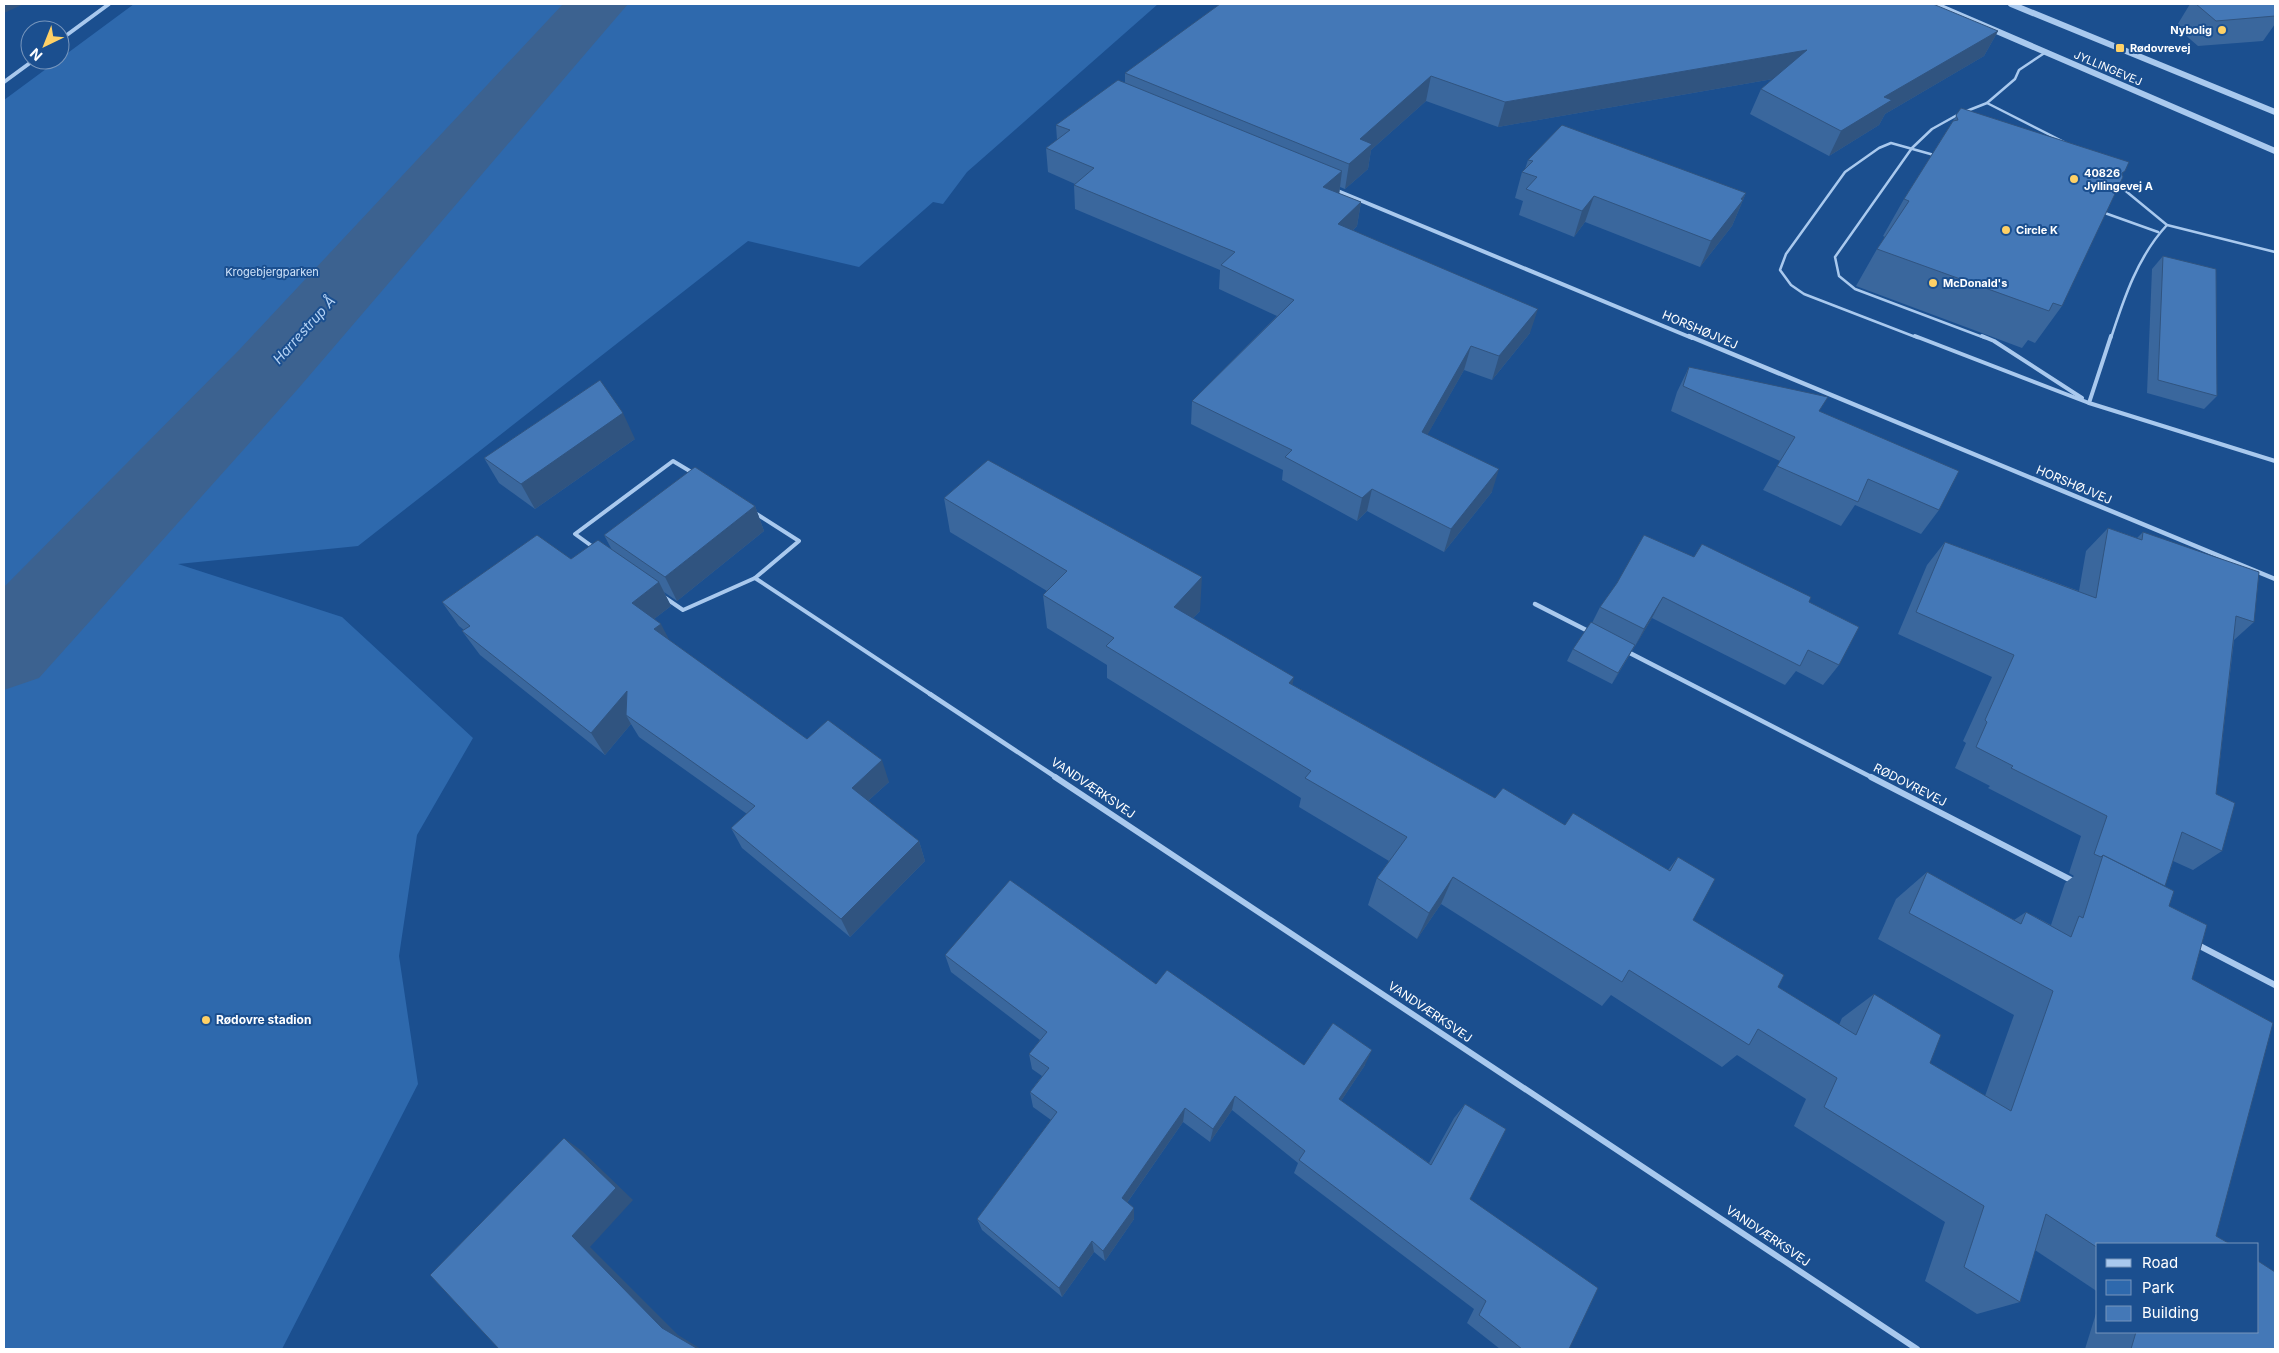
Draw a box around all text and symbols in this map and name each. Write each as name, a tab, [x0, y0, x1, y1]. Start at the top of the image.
north arrow	[20, 20, 70, 70]
place label: Nybolig	[2170, 23, 2212, 37]
marker: Nybolig	[2216, 24, 2228, 36]
place label: Rødovrevej	[2130, 41, 2190, 55]
marker: Rødovrevej	[2114, 42, 2126, 54]
text: N	[26, 45, 45, 65]
street label: JYLLINGEVEJ	[2072, 47, 2144, 89]
place label: 40826 Jyllingevej A	[2084, 166, 2153, 193]
marker: 40826 Jyllingevej A	[2068, 173, 2080, 185]
place label: Circle K	[2016, 223, 2058, 237]
marker: Circle K	[2000, 224, 2012, 236]
park label: Krogebjergparken	[225, 265, 319, 279]
place label: McDonald's	[1943, 276, 2007, 290]
marker: McDonald's	[1927, 277, 1939, 289]
water label: Harrestrup Å	[268, 292, 338, 367]
street label: HORSHØJVEJ	[1660, 307, 1740, 352]
street label: HORSHØJVEJ	[2034, 462, 2114, 507]
street label: VANDVÆRKSVEJ	[1048, 754, 1138, 821]
street label: RØDOVREVEJ	[1871, 760, 1949, 809]
street label: VANDVÆRKSVEJ	[1385, 978, 1475, 1045]
place label: Rødovre stadion	[216, 1012, 311, 1027]
marker: Rødovre stadion	[200, 1014, 212, 1026]
street label: VANDVÆRKSVEJ	[1723, 1202, 1813, 1269]
legend	[2096, 1243, 2259, 1333]
text: Road	[2142, 1253, 2178, 1272]
text: Park	[2142, 1278, 2175, 1297]
text: Building	[2142, 1303, 2199, 1322]

